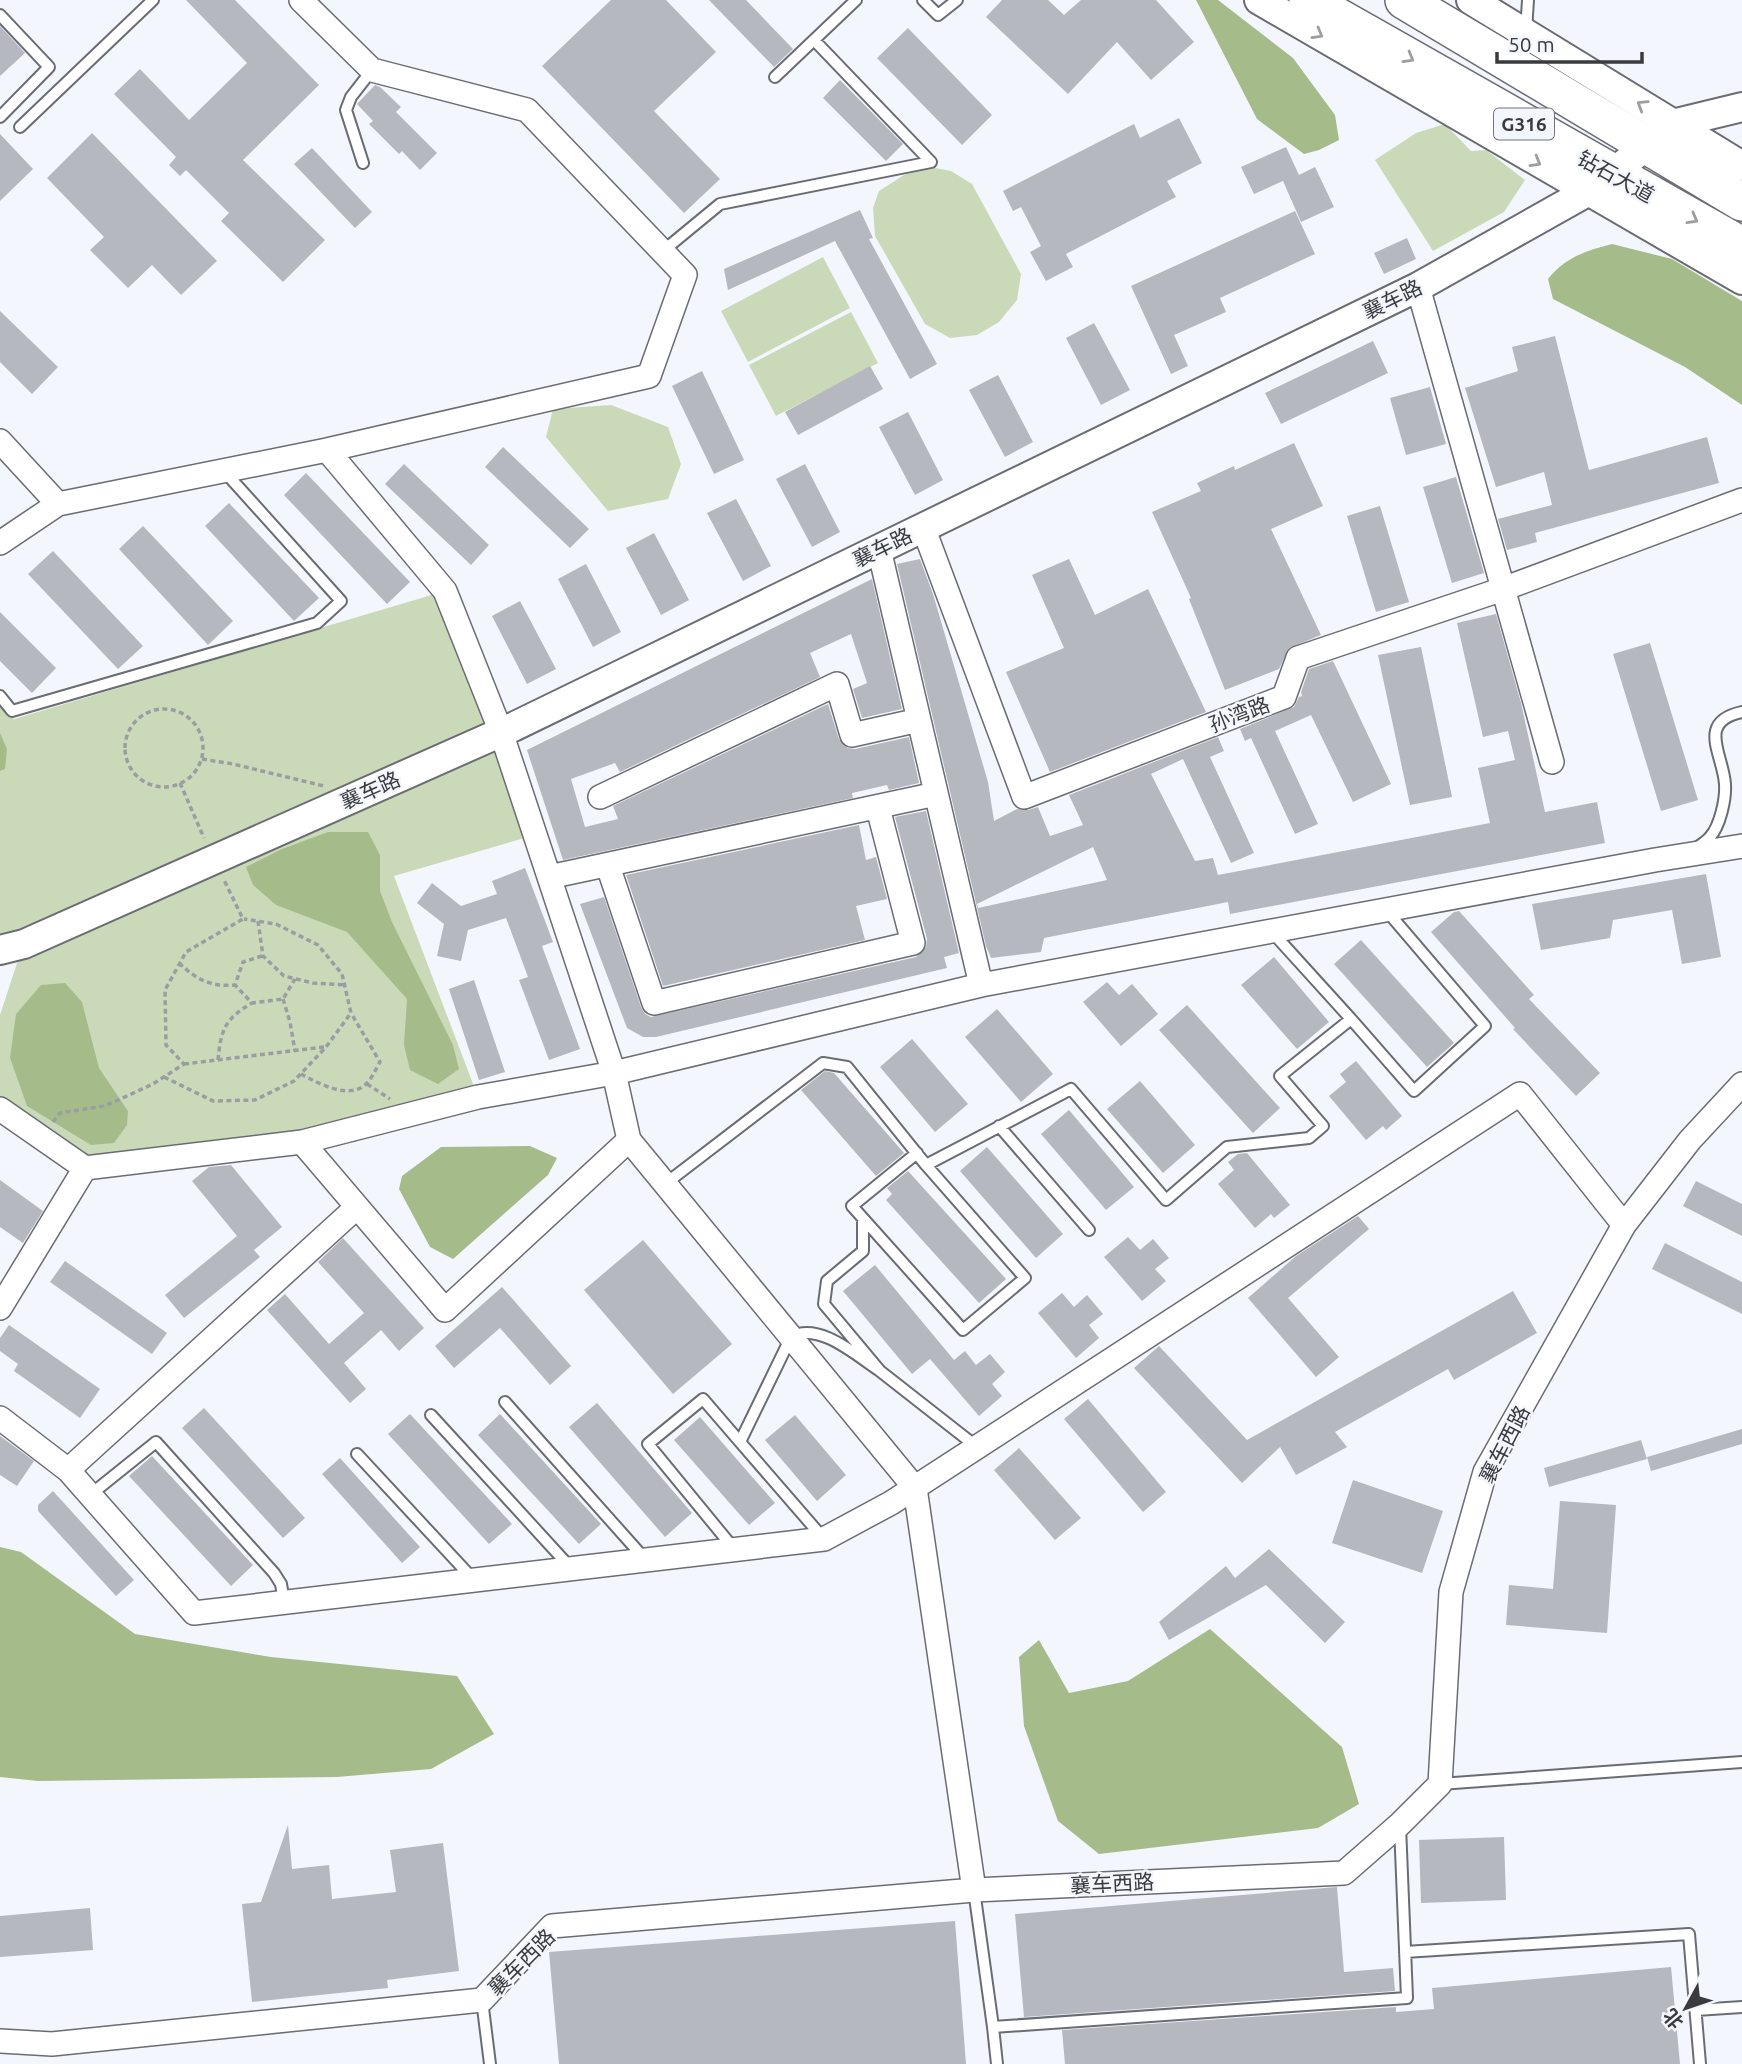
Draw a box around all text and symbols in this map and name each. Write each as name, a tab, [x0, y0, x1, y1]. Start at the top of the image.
scale bar	[1497, 21, 1642, 65]
one-way arrow	[1311, 26, 1324, 39]
text: 50 m	[1508, 32, 1555, 56]
one-way arrow	[1402, 50, 1415, 63]
one-way arrow	[1636, 100, 1649, 113]
road number: G316	[1494, 108, 1554, 140]
street label: 钻石大道	[1573, 145, 1659, 207]
one-way arrow	[1528, 153, 1541, 166]
one-way arrow	[1685, 211, 1698, 224]
street label: 襄车路	[1358, 274, 1426, 324]
street label: 襄车路	[848, 522, 916, 572]
street label: 孙湾路	[1205, 692, 1273, 736]
street label: 襄车路	[336, 766, 404, 814]
street label: 襄车西路	[1474, 1401, 1534, 1487]
street label: 襄车西路	[1069, 1869, 1155, 1897]
street label: 襄车西路	[483, 1924, 559, 2000]
north arrow	[1651, 1973, 1721, 2043]
text: 北	[1658, 2005, 1688, 2033]

